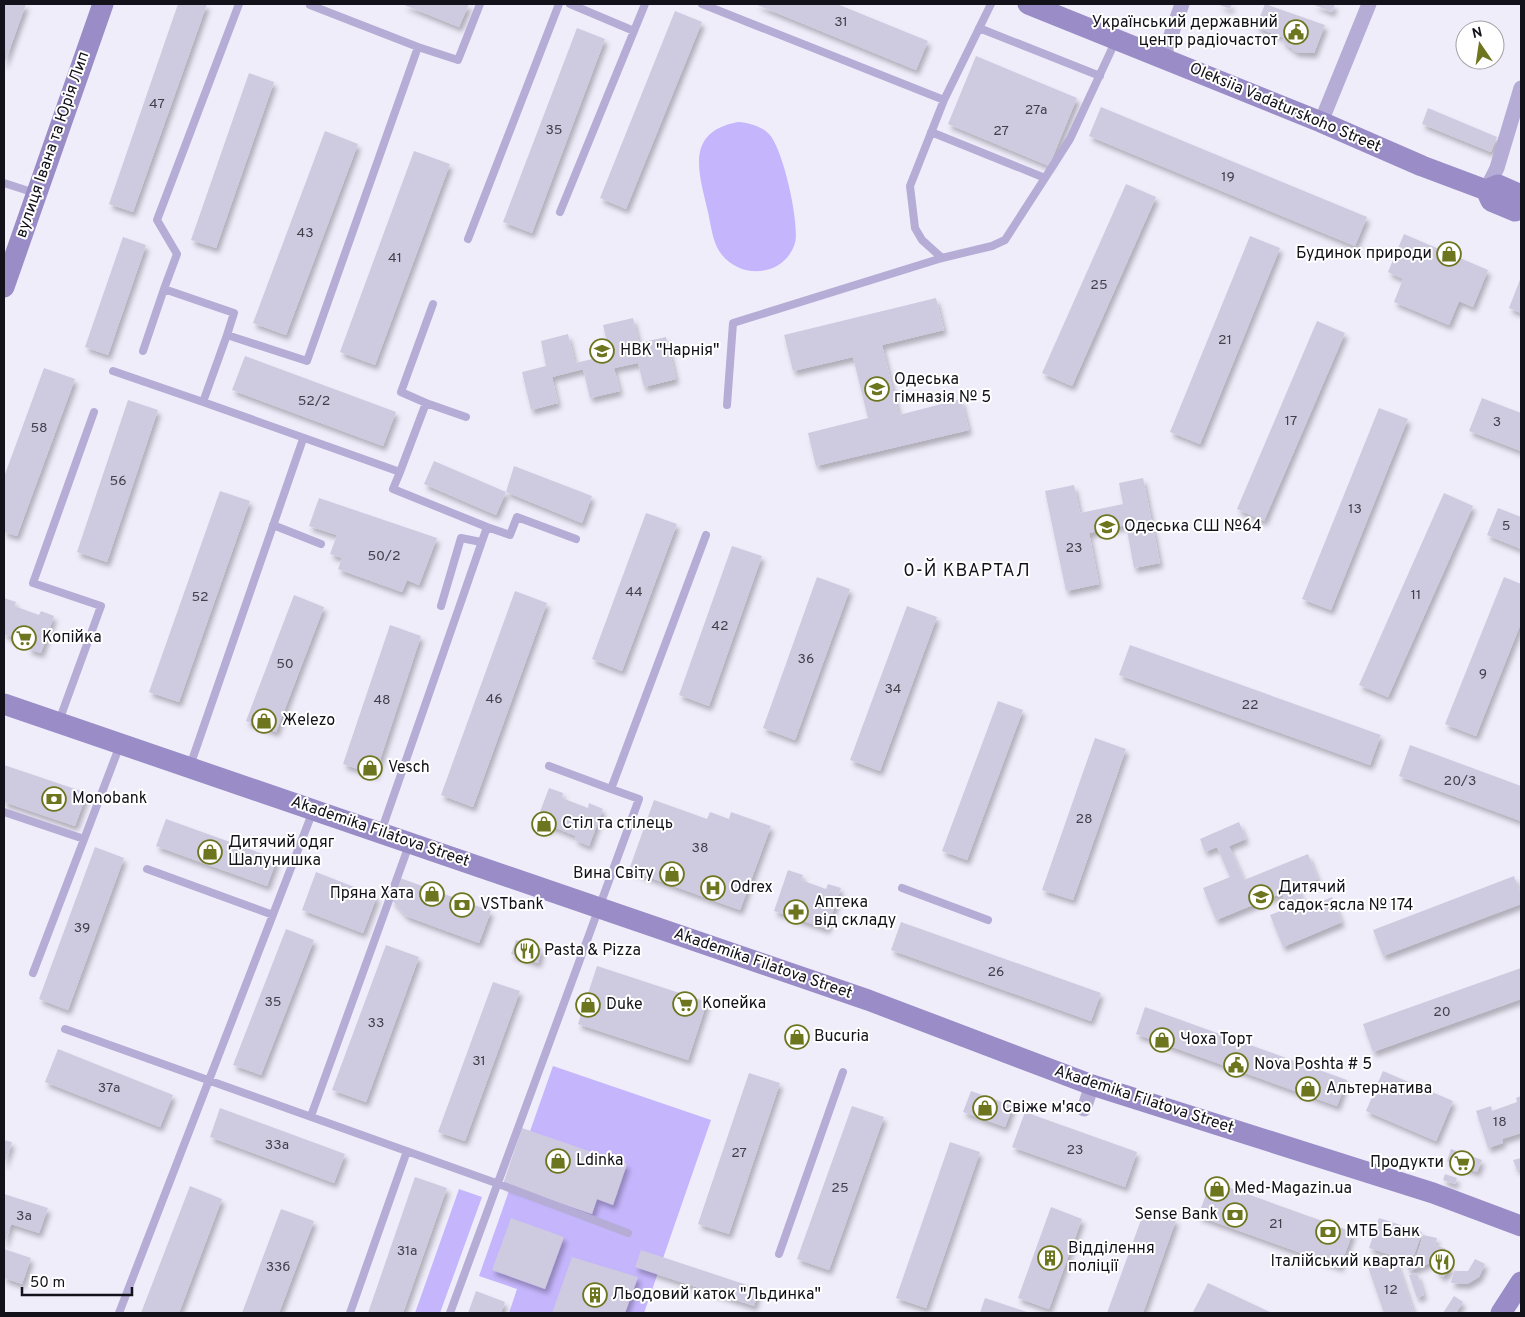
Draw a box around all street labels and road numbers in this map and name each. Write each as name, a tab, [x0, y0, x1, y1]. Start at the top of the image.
street label: вулиця Івана та Юрія Лип	[12, 49, 94, 241]
street label: Oleksiia Vadaturskoho Street	[1186, 59, 1384, 157]
street label: Akademika Filatova Street	[288, 792, 472, 872]
street label: Akademika Filatova Street	[671, 924, 855, 1004]
street label: Akademika Filatova Street	[1052, 1062, 1236, 1138]

